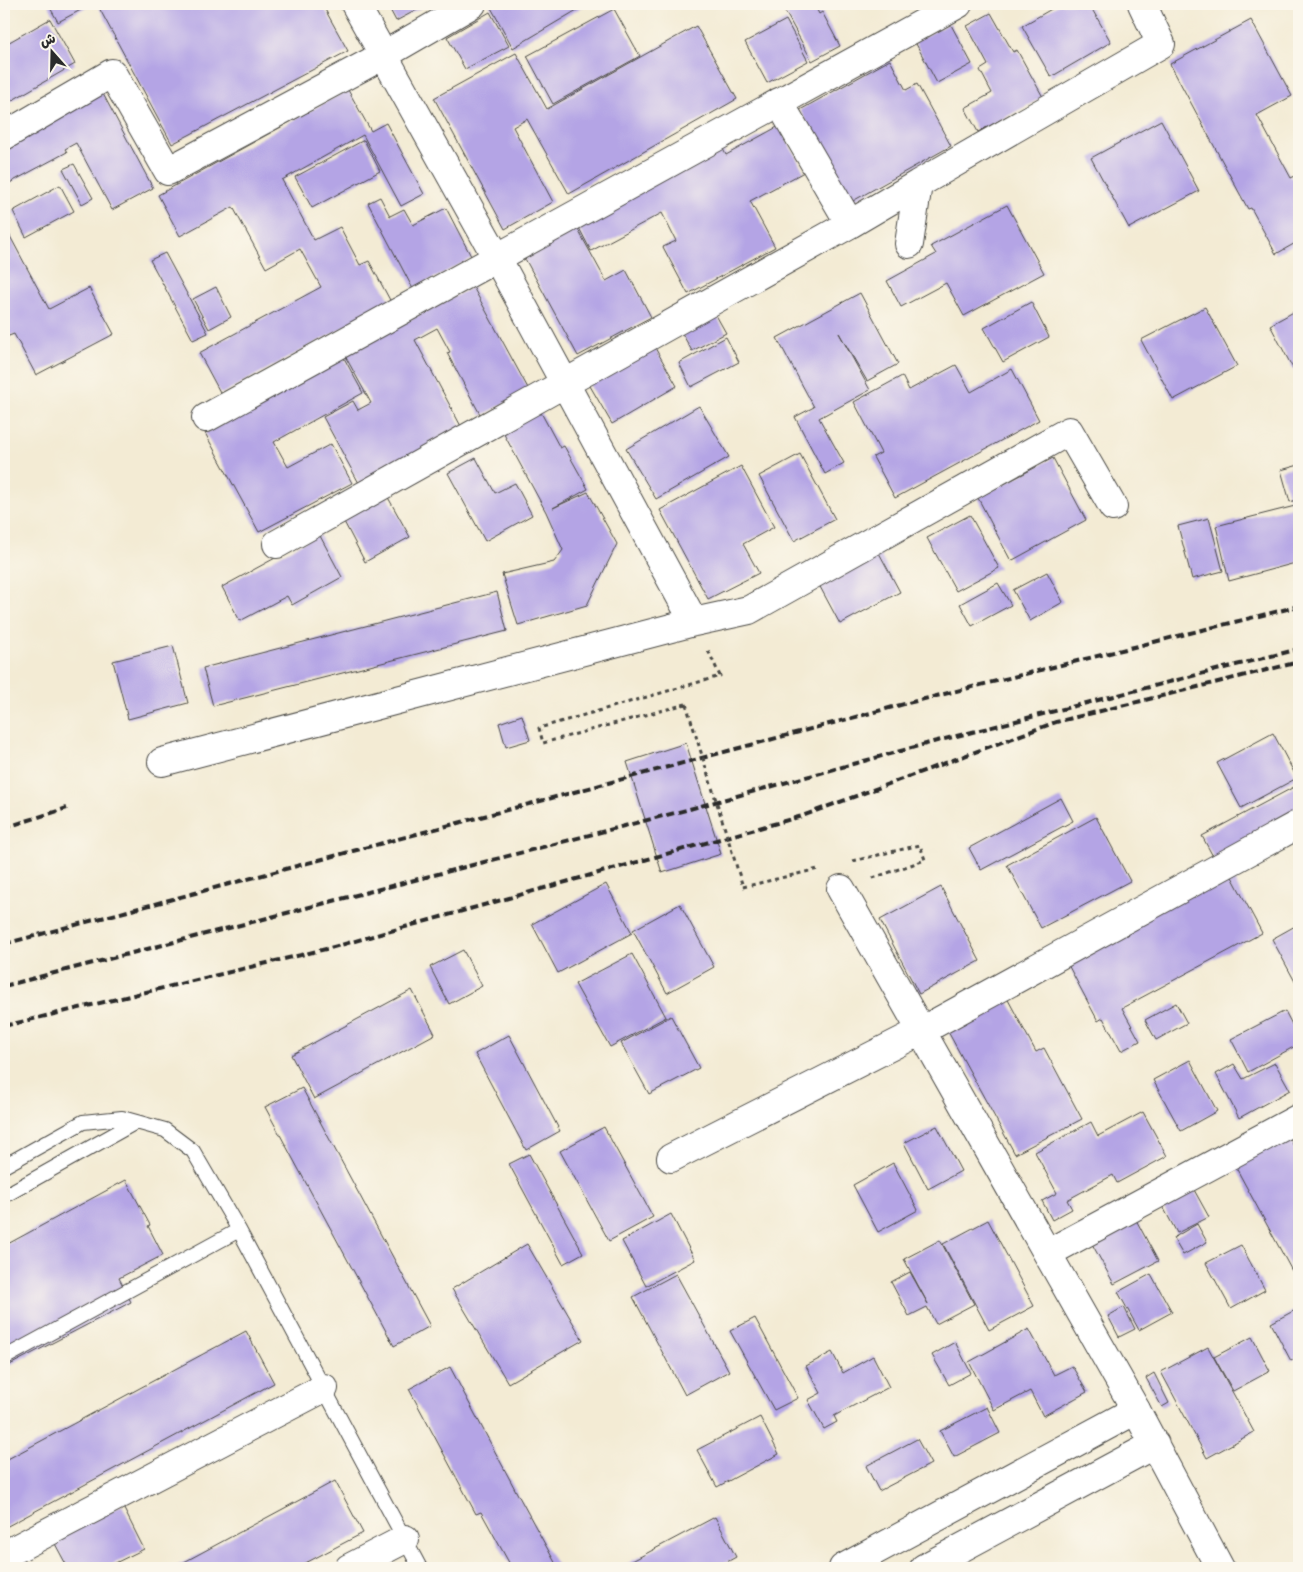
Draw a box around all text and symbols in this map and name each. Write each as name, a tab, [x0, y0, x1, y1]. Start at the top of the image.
north arrow	[28, 28, 78, 78]
text: ش	[37, 28, 59, 54]

